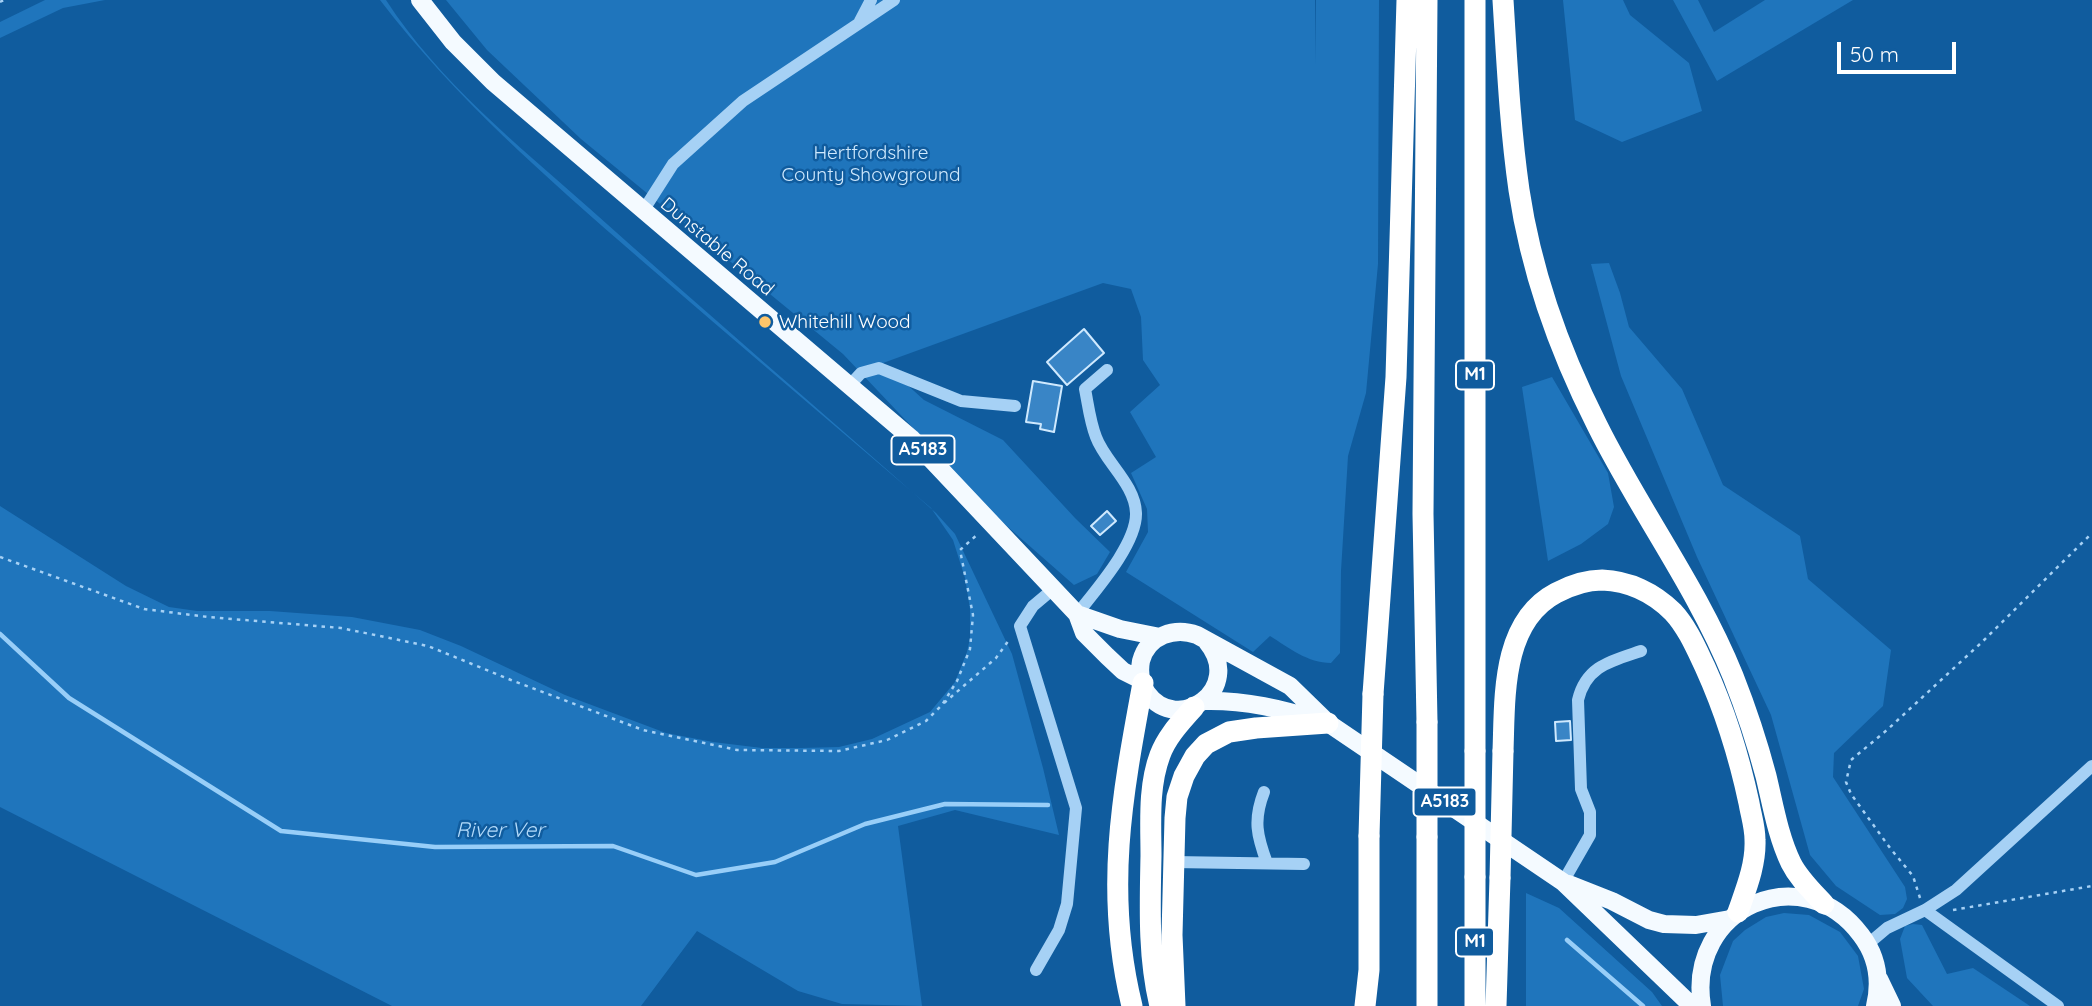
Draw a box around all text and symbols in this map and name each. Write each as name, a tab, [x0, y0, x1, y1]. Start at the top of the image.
scale bar	[1840, 28, 1959, 72]
text: 50 m	[1850, 41, 1899, 67]
park label: Hertfordshire County Showground	[782, 142, 960, 186]
street label: Dunstable Road	[656, 193, 778, 301]
place label: Whitehill Wood	[779, 311, 911, 333]
marker: Whitehill Wood	[757, 314, 773, 330]
road number: M1	[1456, 360, 1494, 390]
road number: A5183	[892, 436, 954, 464]
road number: A5183	[1414, 788, 1476, 816]
water label: River Ver	[456, 818, 544, 844]
road number: M1	[1456, 928, 1494, 957]

